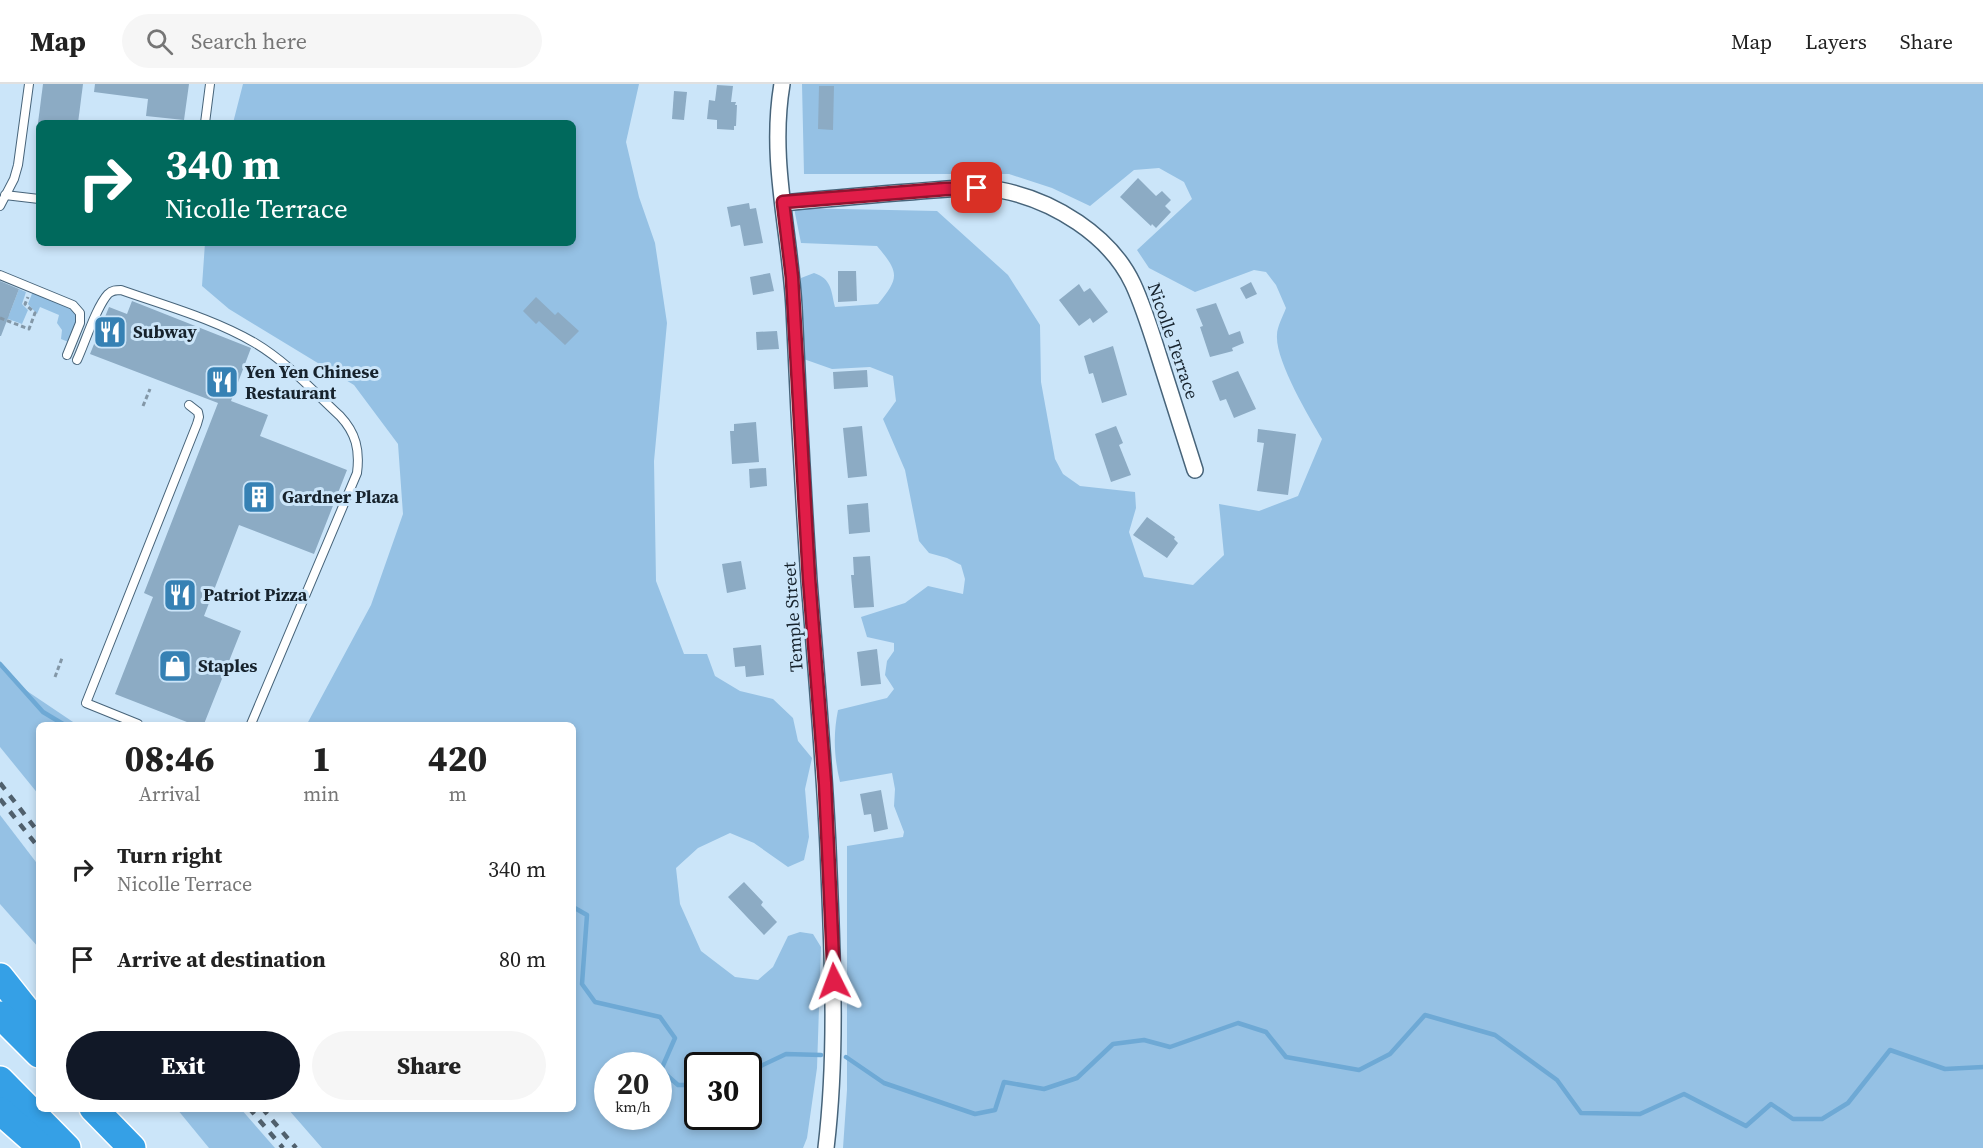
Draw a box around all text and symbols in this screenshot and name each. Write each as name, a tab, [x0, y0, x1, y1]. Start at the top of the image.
search box	[122, 14, 542, 68]
text: Map	[30, 22, 86, 60]
icon: search	[143, 25, 176, 58]
text: Search here	[191, 26, 307, 56]
text: Map	[1731, 27, 1772, 56]
text: Layers	[1805, 27, 1867, 56]
text: Share	[1900, 27, 1953, 56]
text: 340 m	[165, 135, 280, 193]
icon: right	[66, 144, 144, 222]
pin	[951, 162, 1002, 213]
icon: arrive	[960, 171, 993, 204]
text: Nicolle Terrace	[165, 190, 348, 227]
street label: Nicolle Terrace	[1142, 279, 1205, 402]
restaurant icon: Subway	[92, 314, 128, 350]
place label: Subway	[133, 319, 197, 344]
place label: Yen Yen Chinese Restaurant	[245, 359, 379, 405]
restaurant icon: Yen Yen Chinese Restaurant	[204, 364, 240, 400]
building icon: Gardner Plaza	[241, 479, 277, 515]
place label: Gardner Plaza	[282, 484, 399, 509]
street label: Temple Street	[776, 561, 809, 673]
restaurant icon: Patriot Pizza	[162, 577, 198, 613]
place label: Patriot Pizza	[203, 582, 308, 607]
shop icon: Staples	[157, 648, 193, 684]
place label: Staples	[198, 653, 258, 678]
text: 08:46	[125, 734, 215, 783]
text: 1	[311, 734, 331, 783]
text: 420	[428, 734, 487, 783]
text: Arrival	[139, 780, 201, 808]
text: min	[303, 780, 339, 808]
text: m	[449, 780, 467, 808]
text: Turn right	[117, 840, 222, 870]
icon: right	[66, 853, 99, 886]
text: 340 m	[488, 854, 546, 884]
text: Nicolle Terrace	[117, 870, 252, 898]
icon: arrive	[66, 943, 99, 976]
text: Arrive at destination	[117, 944, 326, 974]
text: 80 m	[499, 944, 546, 974]
position arrow	[802, 949, 866, 1013]
button: Exit	[66, 1031, 300, 1100]
button: Share	[312, 1031, 546, 1100]
speed limit sign: 30	[684, 1052, 762, 1130]
text: 20	[617, 1063, 649, 1104]
text: km/h	[615, 1096, 651, 1117]

